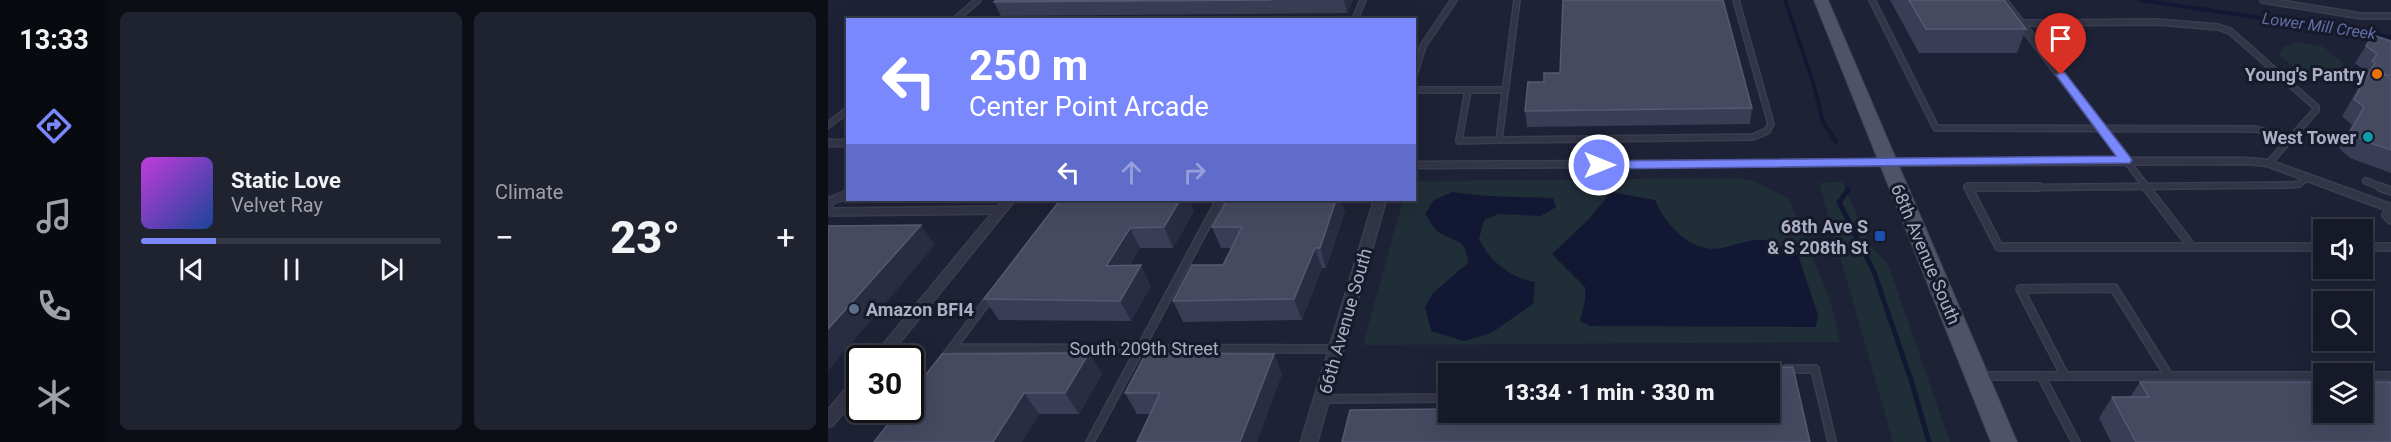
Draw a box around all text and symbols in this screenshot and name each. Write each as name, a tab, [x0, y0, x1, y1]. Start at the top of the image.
water label: Lower Mill Creek	[2261, 9, 2378, 44]
pin	[2035, 13, 2086, 75]
icon: arrive	[2044, 22, 2077, 55]
text: 13:33	[19, 24, 89, 56]
text: 250 m	[969, 41, 1088, 90]
icon: left	[870, 42, 948, 120]
place label: Young's Pantry	[2245, 64, 2366, 85]
marker: Young's Pantry	[2370, 67, 2384, 81]
text: Center Point Arcade	[969, 91, 1209, 123]
icon: directions	[33, 105, 75, 147]
place label: West Tower	[2262, 127, 2356, 148]
marker: West Tower	[2361, 130, 2375, 144]
position arrow	[1567, 133, 1631, 197]
icon: left	[1052, 156, 1085, 189]
icon: ahead	[1115, 156, 1148, 189]
icon: right	[1178, 156, 1211, 189]
text: Static Love	[231, 168, 341, 193]
text: Climate	[495, 180, 563, 204]
street label: 68th Avenue South	[1887, 181, 1965, 327]
text: Velvet Ray	[231, 193, 323, 217]
icon: music	[33, 195, 75, 237]
text: 23°	[610, 211, 680, 264]
place label: 68th Ave S & S 208th St	[1767, 216, 1868, 258]
text: −	[495, 218, 514, 257]
text: +	[776, 218, 795, 257]
map controls	[2313, 219, 2373, 423]
button: sound	[2313, 219, 2373, 279]
marker: 68th Ave S & S 208th St	[1873, 229, 1887, 243]
street label: 66th Avenue South	[1314, 246, 1376, 396]
icon: previous	[175, 253, 208, 286]
icon: pause	[275, 253, 308, 286]
icon: next	[375, 253, 408, 286]
icon: phone	[33, 285, 75, 327]
button: search	[2313, 291, 2373, 351]
place label: Amazon BFI4	[866, 299, 974, 320]
marker: Amazon BFI4	[847, 302, 861, 316]
street label: South 209th Street	[1069, 338, 1219, 359]
speed limit sign: 30	[846, 345, 924, 423]
button: layers	[2313, 363, 2373, 423]
icon: climate	[33, 376, 75, 418]
text: 13:34 · 1 min · 330 m	[1504, 380, 1714, 405]

